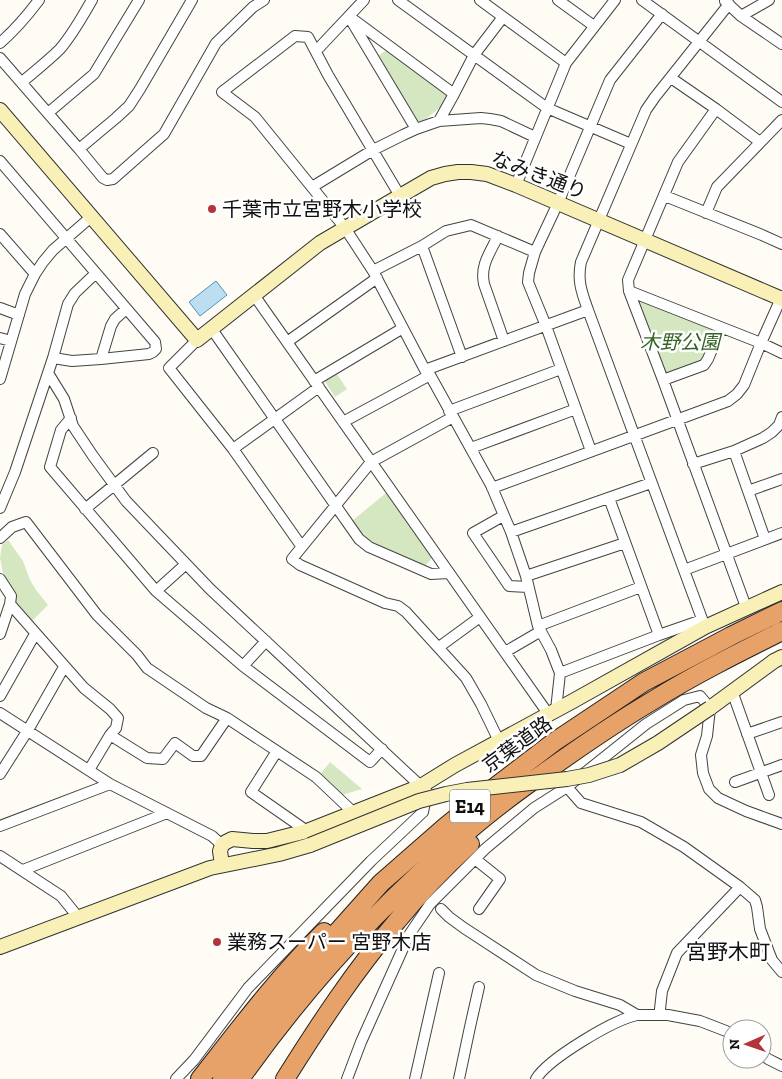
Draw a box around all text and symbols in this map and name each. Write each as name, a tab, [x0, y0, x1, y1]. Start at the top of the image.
street label: なみき通り	[488, 146, 590, 204]
place label: 千葉市立宮野木小学校	[222, 197, 422, 221]
marker: 千葉市立宮野木小学校	[206, 203, 218, 215]
park label: 木野公園	[640, 330, 723, 354]
street label: 京葉道路	[478, 711, 556, 777]
road number: E14	[450, 789, 490, 822]
place label: 業務スーパー 宮野木店	[227, 930, 431, 954]
marker: 業務スーパー 宮野木店	[211, 936, 223, 948]
district label: 宮野木町	[686, 939, 770, 964]
north arrow	[722, 1019, 772, 1069]
text: N	[726, 1038, 743, 1050]

